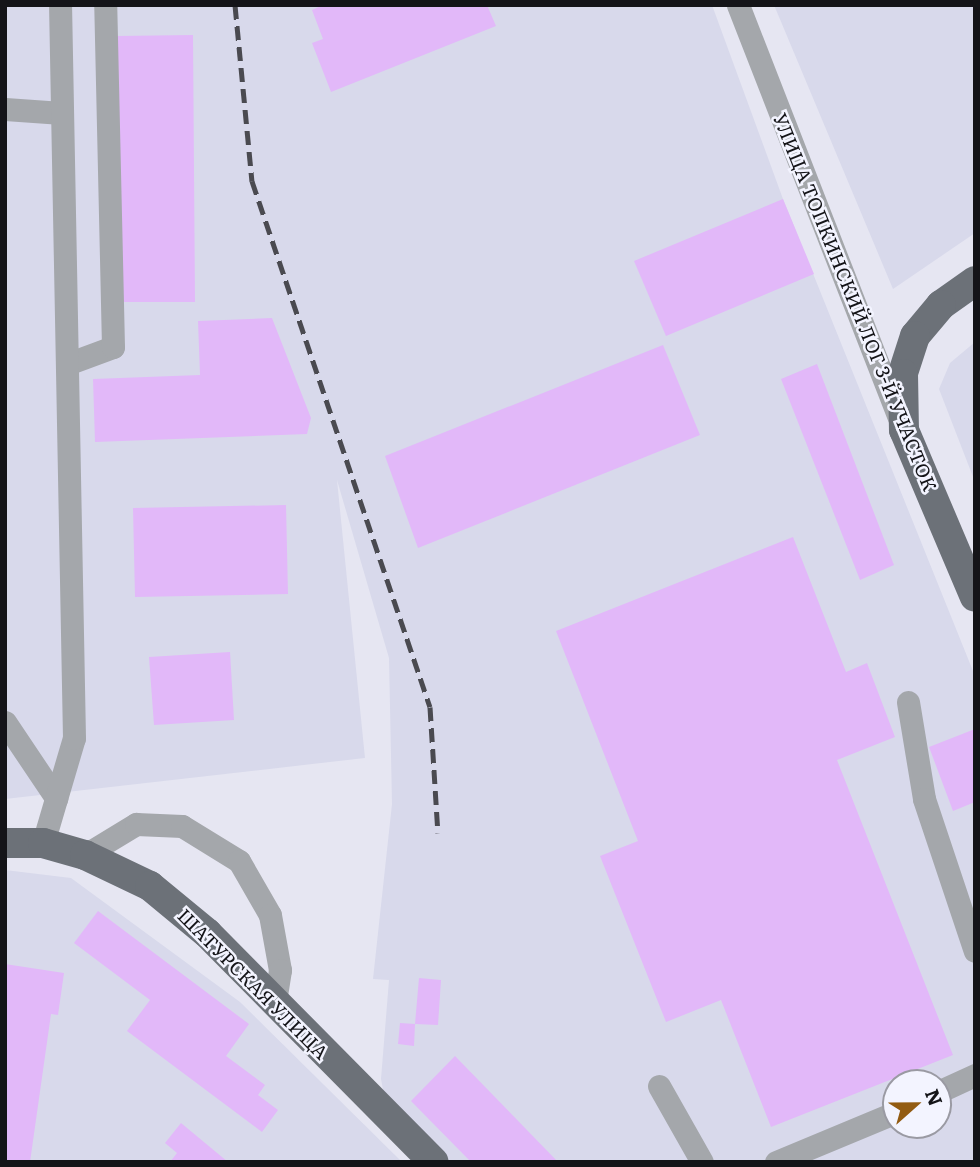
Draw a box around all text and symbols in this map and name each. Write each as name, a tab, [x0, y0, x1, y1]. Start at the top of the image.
street label: УЛИЦА ТОПКИНСКИЙ ЛОГ 3-Й УЧАСТОК	[769, 110, 941, 494]
street label: ШАТУРСКАЯ УЛИЦА	[173, 904, 333, 1064]
north arrow	[882, 1069, 952, 1139]
text: N	[919, 1085, 951, 1110]

